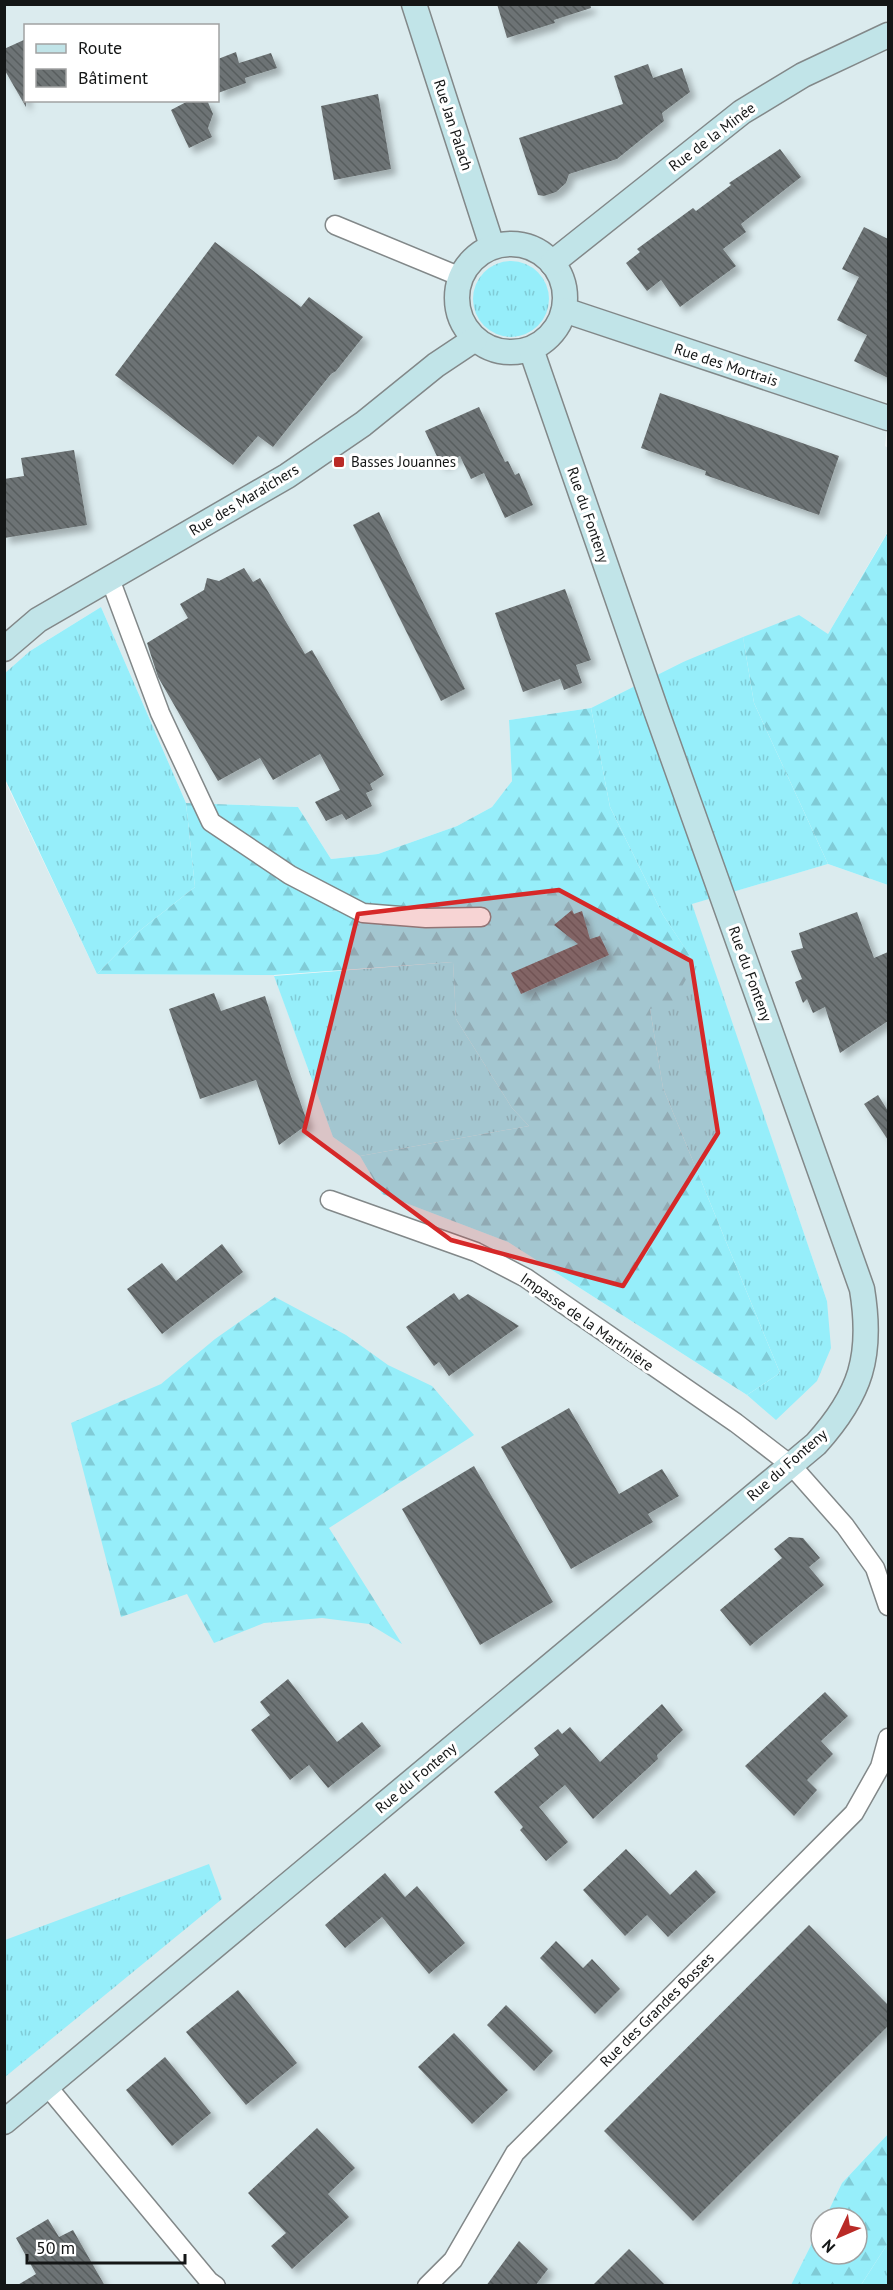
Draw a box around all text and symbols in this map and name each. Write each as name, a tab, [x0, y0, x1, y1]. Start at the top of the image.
legend	[24, 24, 219, 102]
text: Route	[78, 36, 122, 59]
text: Bâtiment	[78, 66, 148, 89]
street label: Rue Jan Palach	[430, 77, 477, 173]
street label: Rue de la Minée	[665, 98, 759, 175]
street label: Rue des Mortrais	[672, 339, 780, 390]
place label: Basses Jouannes	[351, 452, 456, 471]
marker: Basses Jouannes	[332, 455, 346, 469]
street label: Rue des Maraîchers	[186, 459, 302, 540]
street label: Rue du Fonteny	[563, 464, 614, 565]
street label: Rue du Fonteny	[724, 923, 777, 1024]
street label: Impasse de la Martinière	[517, 1268, 658, 1375]
street label: Rue du Fonteny	[743, 1425, 831, 1505]
street label: Rue du Fonteny	[371, 1738, 460, 1817]
street label: Rue des Grandes Bosses	[596, 1949, 718, 2071]
north arrow	[809, 2206, 869, 2266]
scale bar	[27, 2227, 184, 2265]
text: 50 m	[36, 2236, 75, 2259]
text: N	[817, 2236, 839, 2257]

